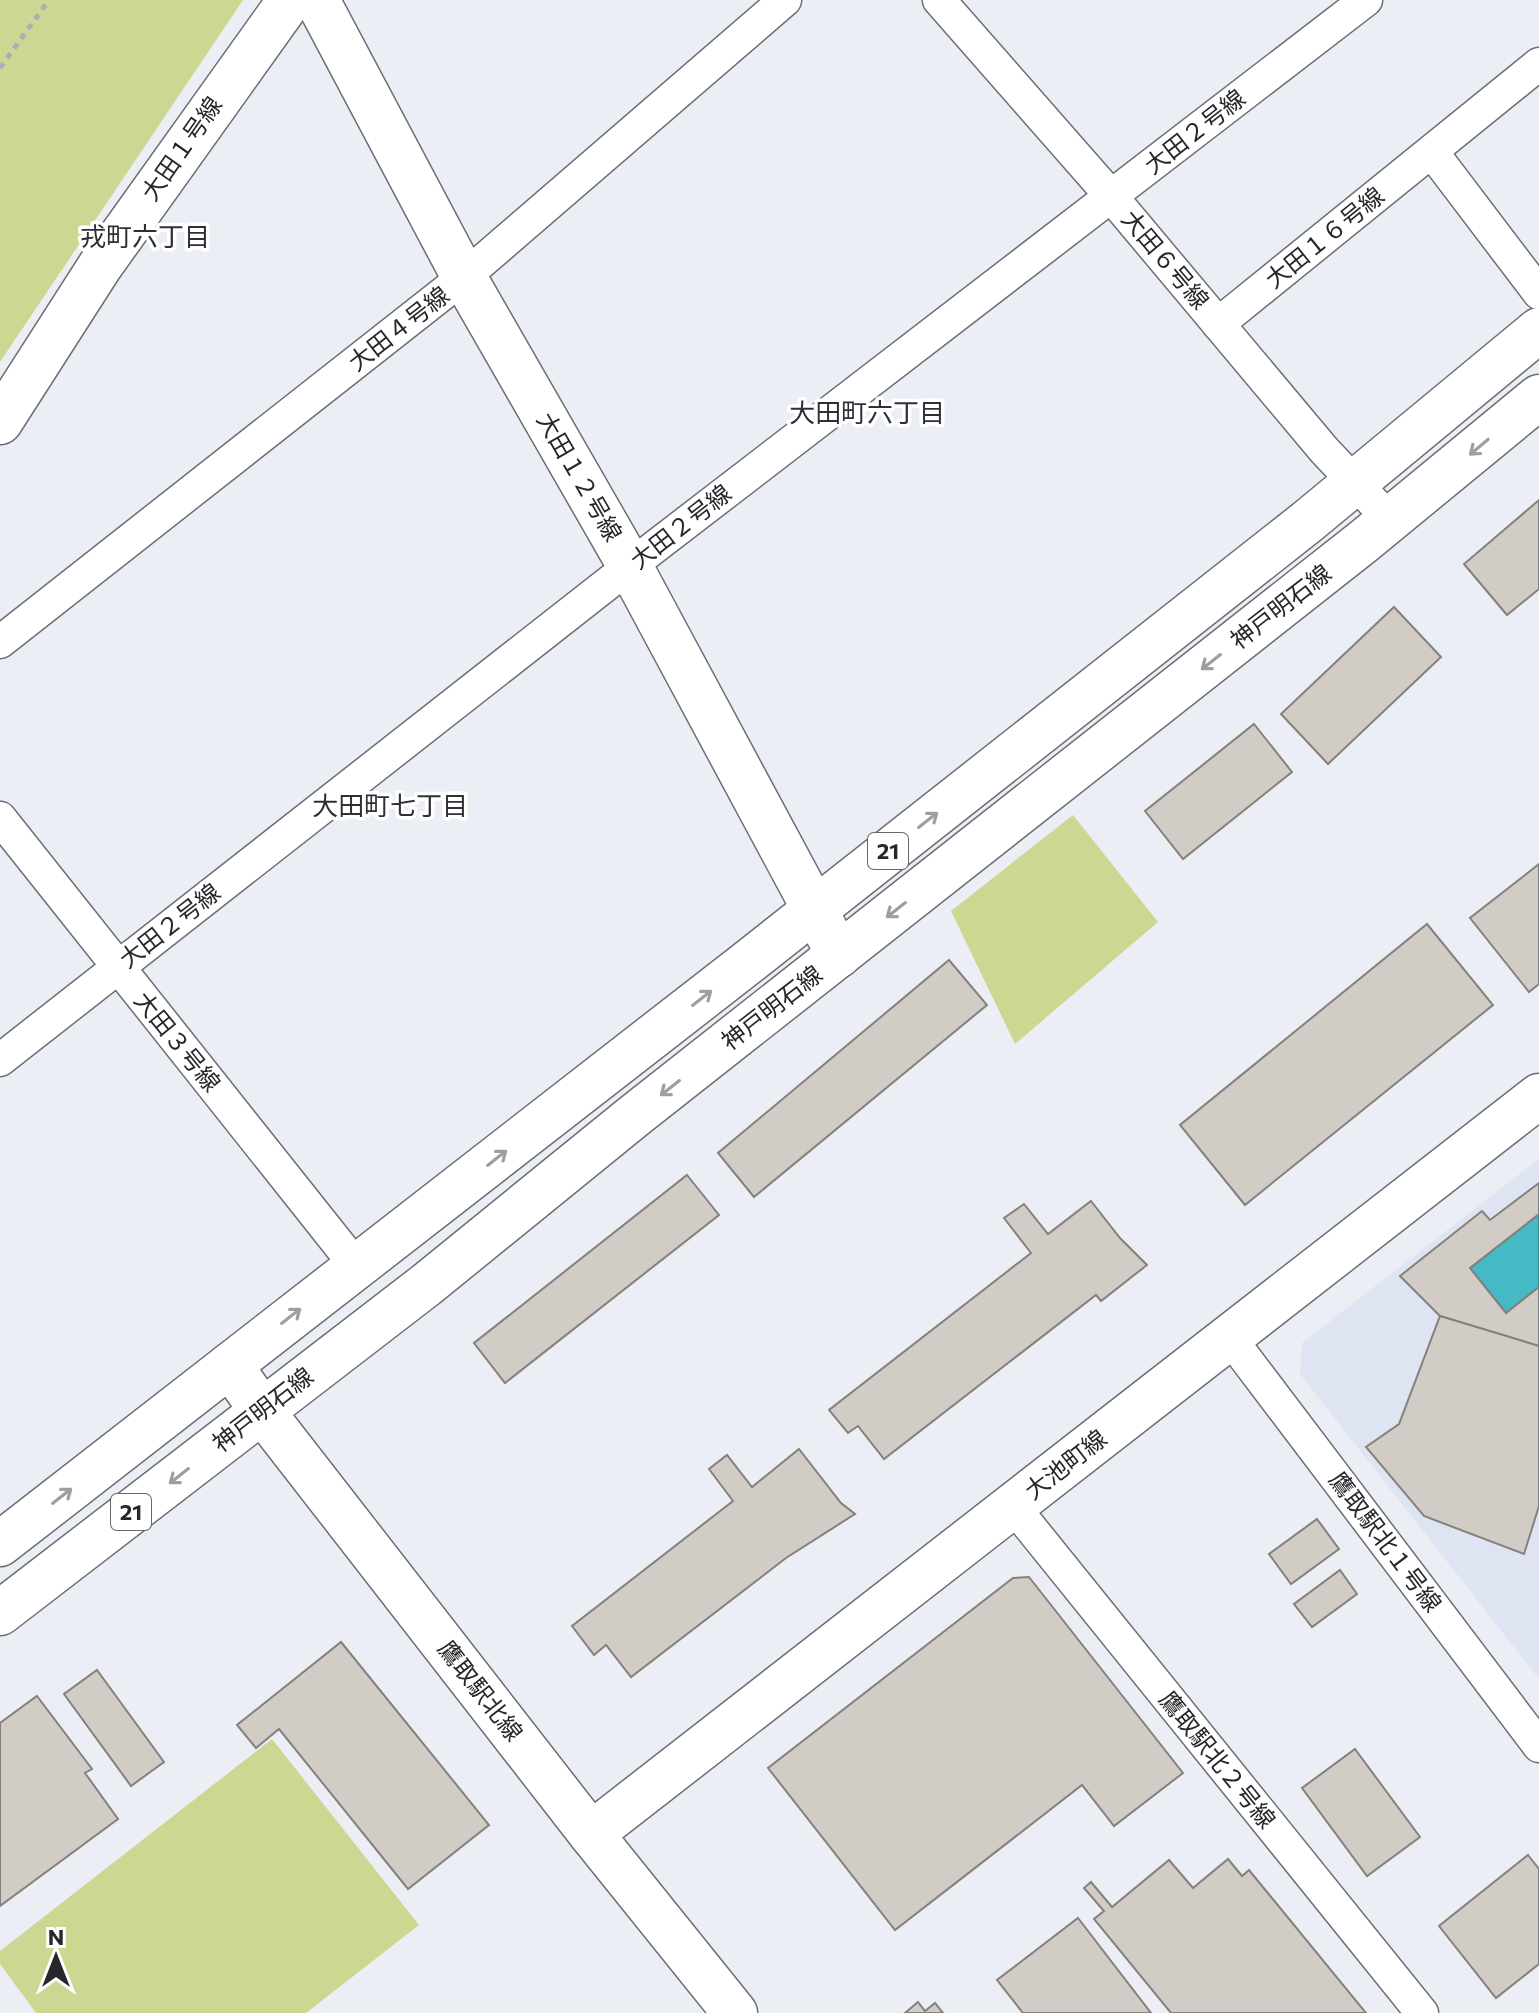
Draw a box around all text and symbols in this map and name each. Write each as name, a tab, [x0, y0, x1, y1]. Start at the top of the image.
street label: 大田２号線	[1138, 82, 1250, 179]
street label: 大田１号線	[134, 91, 227, 206]
street label: 大田１６号線	[1259, 180, 1389, 293]
street label: 大田６号線	[1116, 204, 1216, 314]
district label: 戎町六丁目	[80, 220, 210, 251]
street label: 大田４号線	[342, 279, 454, 376]
district label: 大田町六丁目	[789, 396, 945, 427]
street label: 大田１２号線	[532, 407, 629, 546]
one-way arrow	[1469, 438, 1490, 456]
street label: 大田２号線	[624, 477, 736, 574]
street label: 神戸明石線	[1224, 557, 1336, 654]
one-way arrow	[1201, 653, 1222, 671]
district label: 大田町七丁目	[312, 789, 468, 820]
one-way arrow	[917, 811, 938, 828]
road number: 21	[868, 833, 908, 869]
street label: 大田２号線	[113, 876, 225, 973]
one-way arrow	[886, 901, 907, 918]
street label: 神戸明石線	[715, 958, 827, 1055]
street label: 大田３号線	[129, 985, 227, 1097]
one-way arrow	[691, 990, 712, 1007]
one-way arrow	[660, 1079, 681, 1097]
one-way arrow	[486, 1149, 507, 1166]
one-way arrow	[280, 1308, 301, 1325]
street label: 神戸明石線	[206, 1360, 318, 1457]
street label: 大池町線	[1018, 1423, 1112, 1505]
street label: 鷹取駅北１号線	[1324, 1465, 1448, 1617]
one-way arrow	[168, 1467, 190, 1484]
one-way arrow	[51, 1487, 72, 1504]
road number: 21	[111, 1494, 151, 1530]
street label: 鷹取駅北線	[433, 1634, 530, 1746]
street label: 鷹取駅北２号線	[1154, 1685, 1282, 1833]
north arrow	[16, 1917, 96, 1997]
text: N	[48, 1923, 64, 1950]

